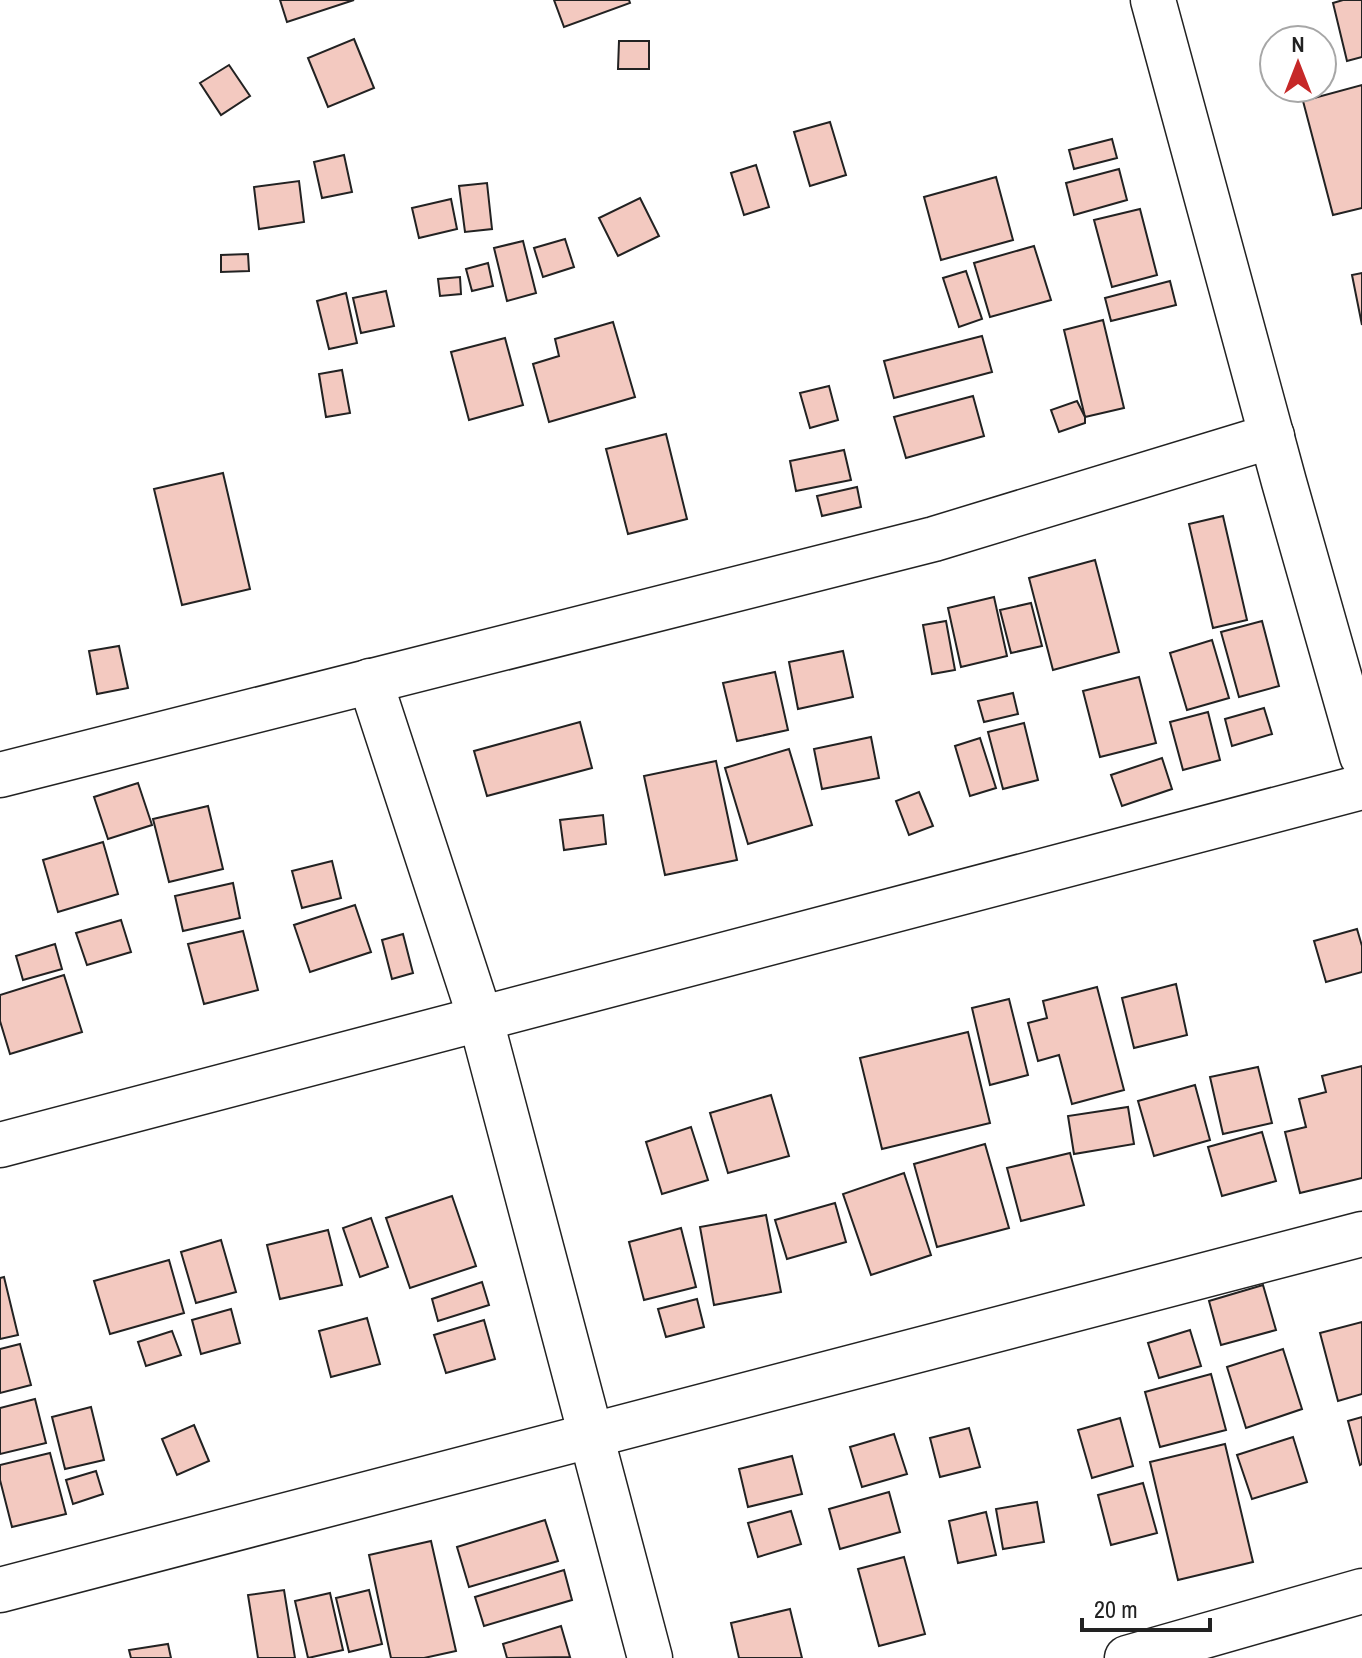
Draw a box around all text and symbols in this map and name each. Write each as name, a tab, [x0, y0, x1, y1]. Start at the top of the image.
north arrow	[1258, 24, 1338, 104]
text: N	[1291, 29, 1305, 59]
scale bar	[1082, 1582, 1210, 1632]
text: 20 m	[1094, 1593, 1138, 1625]

